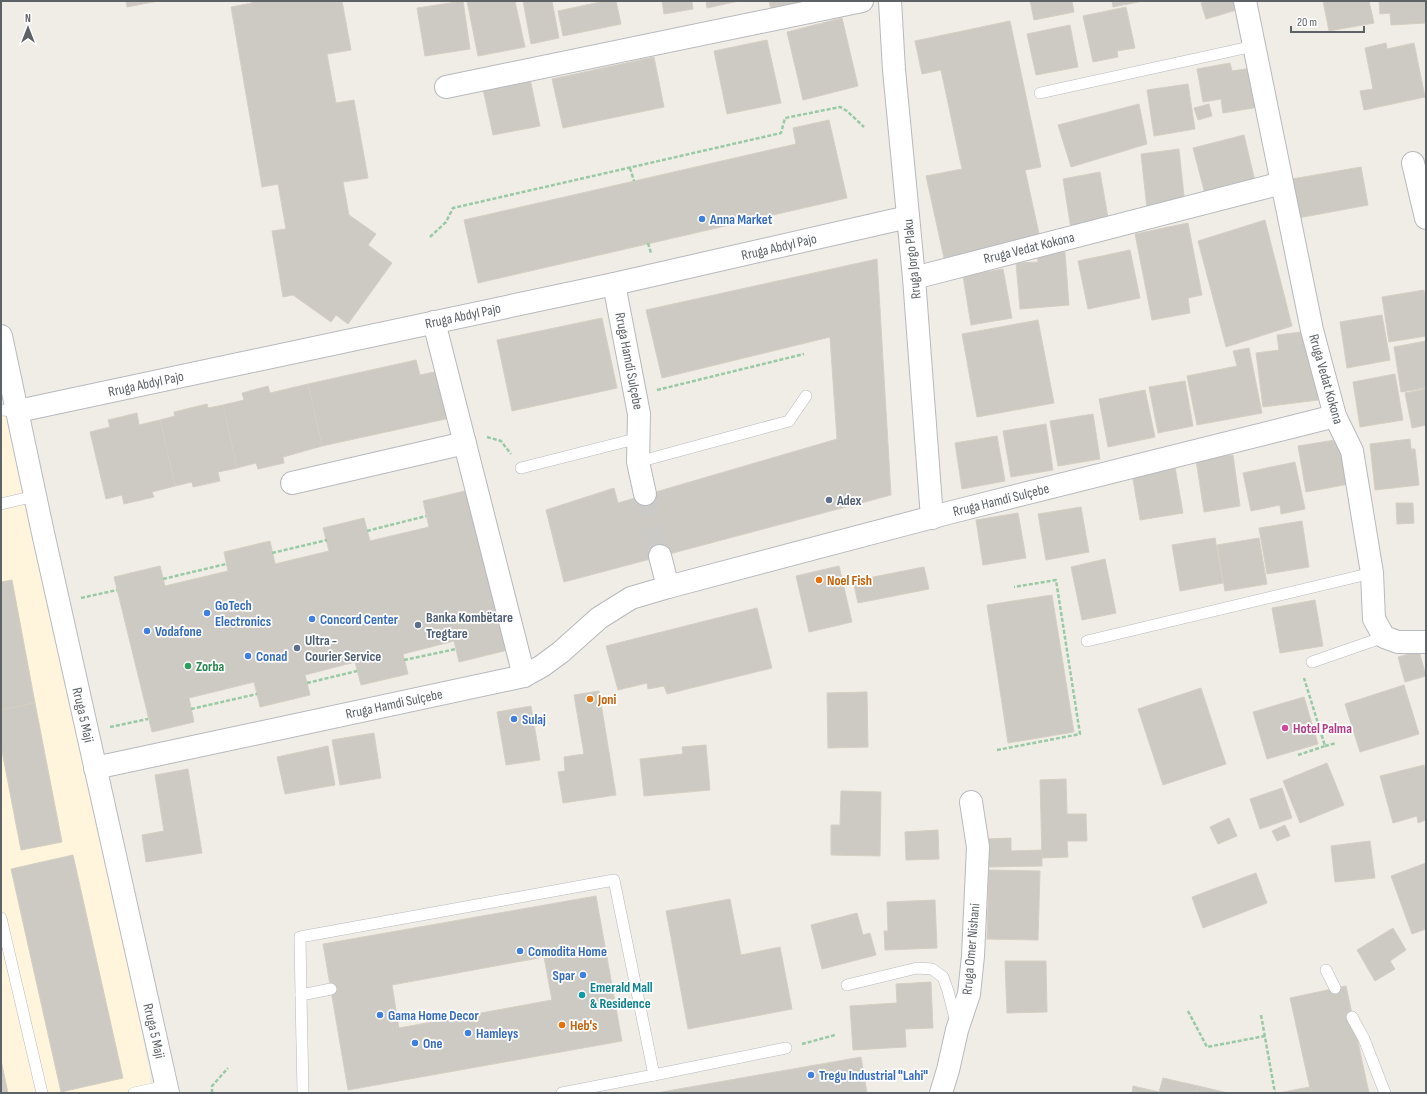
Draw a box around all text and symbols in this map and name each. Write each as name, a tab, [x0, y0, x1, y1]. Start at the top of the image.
north arrow	[8, 8, 48, 48]
scale bar	[1291, 8, 1364, 34]
text: N	[25, 12, 31, 25]
text: 20 m	[1297, 15, 1317, 30]
place label: Anna Market	[709, 211, 773, 228]
marker: Anna Market	[697, 214, 707, 224]
street label: Rruga Jorgo Plaku	[899, 218, 925, 300]
street label: Rruga Vedat Kokona	[982, 229, 1076, 267]
street label: Rruga Abdyl Pajo	[740, 230, 819, 264]
street label: Rruga Abdyl Pajo	[424, 300, 503, 332]
street label: Rruga Hamdi Sulçebe	[611, 311, 647, 411]
street label: Rruga Vedat Kokona	[1305, 332, 1347, 426]
street label: Rruga Abdyl Pajo	[107, 368, 186, 400]
street label: Rruga Hamdi Sulçebe	[951, 480, 1051, 520]
place label: Adex	[836, 492, 861, 509]
marker: Adex	[824, 495, 834, 505]
place label: Noel Fish	[827, 572, 872, 589]
marker: Noel Fish	[814, 575, 824, 585]
place label: GoTech Electronics	[215, 597, 271, 630]
marker: GoTech Electronics	[202, 608, 212, 618]
place label: Banka Kombëtare Tregtare	[426, 609, 513, 642]
place label: Concord Center	[320, 611, 399, 628]
marker: Concord Center	[307, 614, 317, 624]
marker: Banka Kombëtare Tregtare	[413, 620, 423, 630]
place label: Vodafone	[155, 623, 202, 640]
marker: Vodafone	[142, 626, 152, 636]
place label: Ultra - Courier Service	[305, 632, 381, 665]
marker: Ultra - Courier Service	[292, 643, 302, 653]
place label: Conad	[256, 648, 287, 665]
marker: Conad	[243, 651, 253, 661]
place label: Zorba	[196, 658, 224, 675]
marker: Zorba	[183, 661, 193, 671]
street label: Rruga Hamdi Sulçebe	[344, 685, 444, 723]
street label: Rruga 5 Maji	[68, 686, 98, 744]
place label: Joni	[597, 691, 616, 708]
marker: Joni	[585, 694, 595, 704]
place label: Sulaj	[522, 711, 546, 728]
marker: Sulaj	[509, 714, 519, 724]
place label: Hotel Palma	[1293, 720, 1352, 737]
marker: Hotel Palma	[1280, 723, 1290, 733]
street label: Rruga Omer Nishani	[959, 902, 983, 996]
place label: Comodita Home	[528, 943, 607, 960]
marker: Comodita Home	[515, 946, 525, 956]
place label: Spar	[553, 967, 576, 984]
marker: Spar	[578, 970, 588, 980]
place label: Emerald Mall & Residence	[590, 979, 653, 1012]
marker: Emerald Mall & Residence	[577, 990, 587, 1000]
street label: Rruga 5 Maji	[139, 1002, 169, 1060]
place label: Gama Home Decor	[388, 1007, 479, 1024]
marker: Gama Home Decor	[375, 1010, 385, 1020]
place label: Heb's	[570, 1017, 597, 1034]
marker: Heb's	[557, 1020, 567, 1030]
place label: Hamleys	[476, 1025, 518, 1042]
marker: Hamleys	[463, 1028, 473, 1038]
place label: One	[423, 1035, 443, 1052]
marker: One	[410, 1038, 420, 1048]
place label: Tregu Industrial "Lahi"	[819, 1067, 928, 1084]
marker: Tregu Industrial "Lahi"	[806, 1070, 816, 1080]

